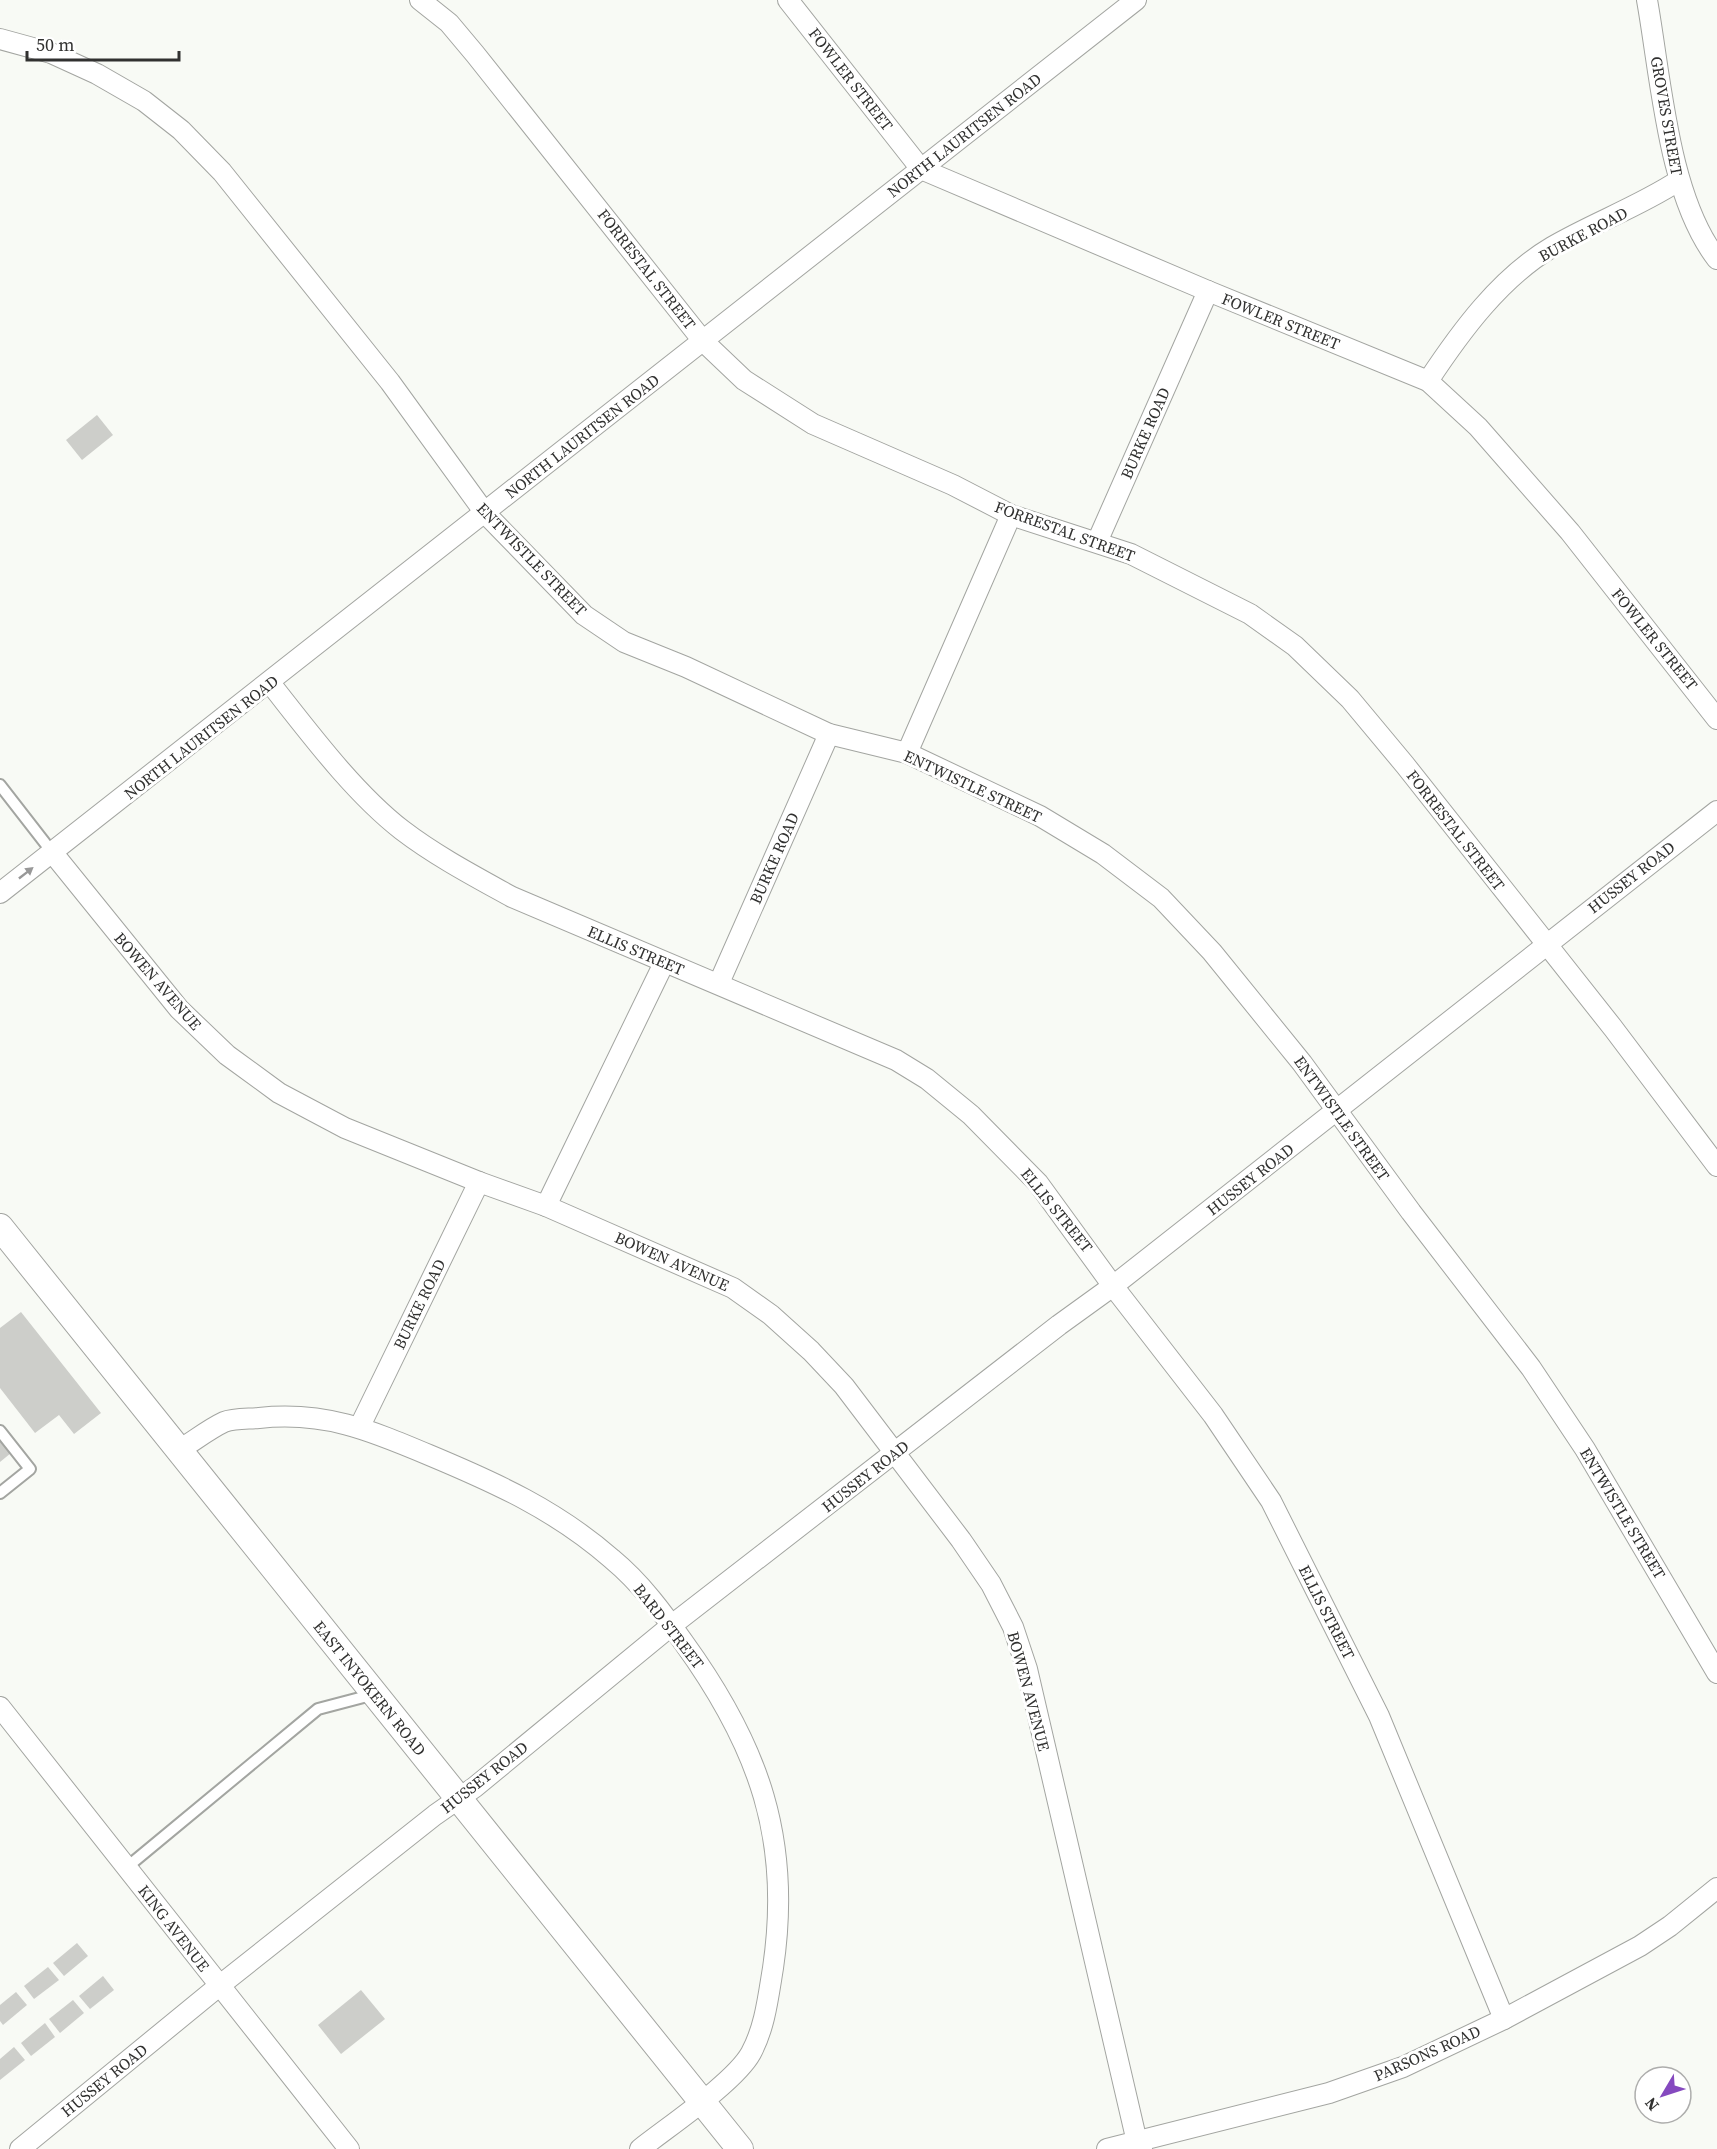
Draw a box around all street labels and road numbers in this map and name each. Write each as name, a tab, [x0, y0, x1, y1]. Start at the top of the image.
street label: FOWLER STREET	[804, 23, 898, 135]
street label: GROVES STREET	[1646, 55, 1688, 178]
street label: NORTH LAURITSEN ROAD	[882, 68, 1046, 202]
street label: BURKE ROAD	[1535, 201, 1631, 267]
street label: FORRESTAL STREET	[593, 204, 701, 334]
street label: FOWLER STREET	[1219, 287, 1344, 355]
street label: NORTH LAURITSEN ROAD	[500, 369, 664, 503]
street label: BURKE ROAD	[1115, 384, 1175, 482]
street label: FORRESTAL STREET	[992, 495, 1139, 567]
street label: ENTWISTLE STREET	[472, 497, 592, 621]
street label: FOWLER STREET	[1607, 583, 1703, 695]
street label: NORTH LAURITSEN ROAD	[119, 670, 283, 804]
street label: ENTWISTLE STREET	[900, 744, 1046, 828]
street label: FORRESTAL STREET	[1402, 765, 1510, 895]
street label: BURKE ROAD	[744, 809, 804, 907]
street label: HUSSEY ROAD	[1583, 836, 1679, 918]
street label: ELLIS STREET	[584, 920, 688, 980]
street label: BOWEN AVENUE	[109, 927, 207, 1035]
street label: ENTWISTLE STREET	[1289, 1051, 1395, 1185]
street label: HUSSEY ROAD	[1202, 1138, 1298, 1220]
street label: ELLIS STREET	[1016, 1163, 1098, 1257]
street label: BOWEN AVENUE	[611, 1226, 733, 1296]
street label: BURKE ROAD	[388, 1255, 450, 1353]
street label: HUSSEY ROAD	[817, 1435, 913, 1517]
street label: ENTWISTLE STREET	[1575, 1443, 1671, 1583]
street label: ELLIS STREET	[1294, 1561, 1360, 1663]
street label: BARD STREET	[629, 1579, 709, 1673]
street label: EAST INYOKERN ROAD	[309, 1616, 431, 1760]
street label: BOWEN AVENUE	[1002, 1629, 1056, 1754]
street label: HUSSEY ROAD	[436, 1736, 532, 1818]
street label: KING AVENUE	[133, 1880, 215, 1976]
street label: PARSONS ROAD	[1370, 2020, 1484, 2086]
street label: HUSSEY ROAD	[56, 2038, 152, 2122]

